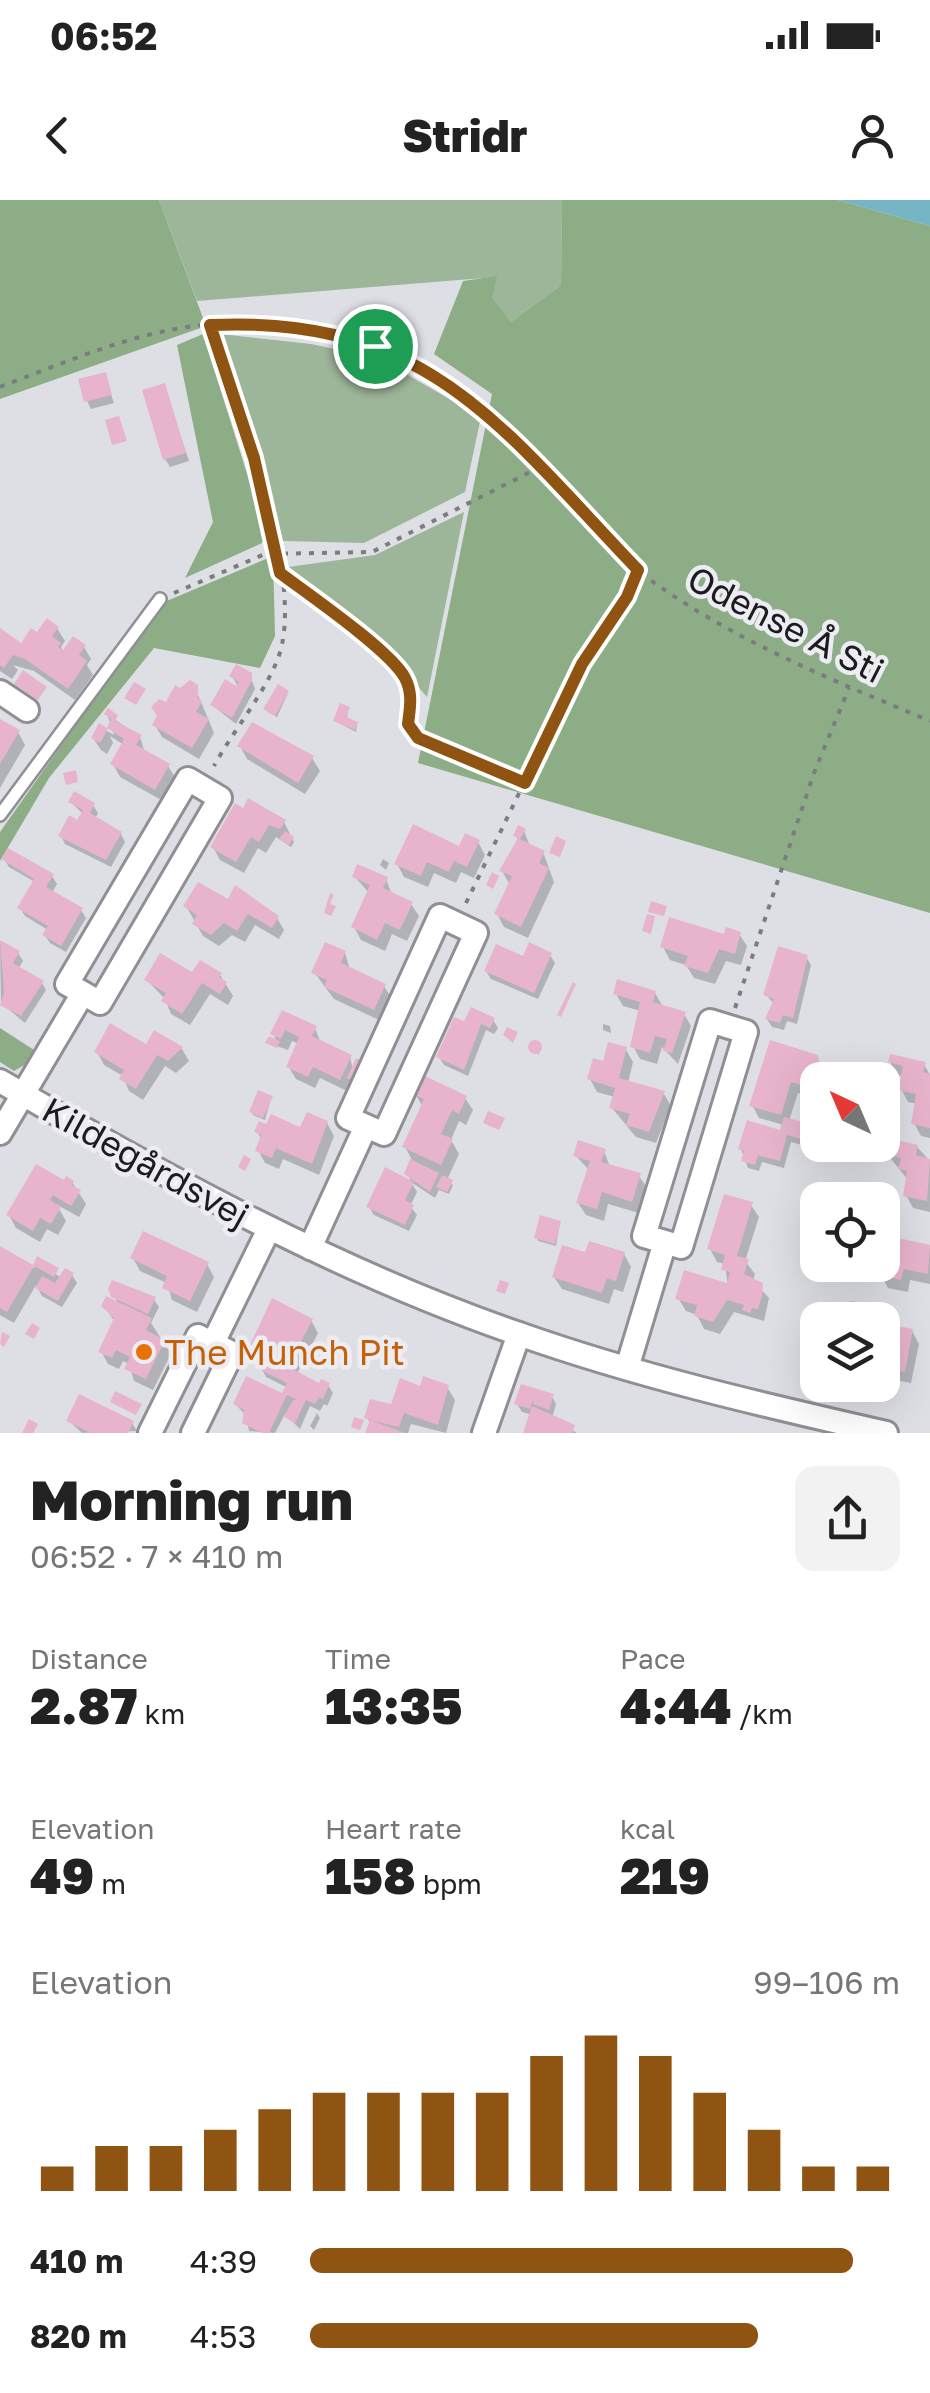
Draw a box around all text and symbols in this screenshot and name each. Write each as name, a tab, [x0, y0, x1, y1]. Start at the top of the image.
text: 06:52	[50, 13, 157, 58]
icon: back	[30, 108, 85, 163]
text: Stridr	[403, 108, 527, 162]
icon: person	[845, 108, 900, 163]
pin	[333, 304, 418, 389]
icon: arrive	[348, 319, 403, 374]
street label: Odense Å Sti	[681, 557, 891, 691]
north arrow	[800, 1062, 900, 1162]
map controls	[800, 1062, 900, 1402]
street label: Kildegårdsvej	[35, 1088, 257, 1236]
button: locate	[800, 1182, 900, 1282]
button: layers	[800, 1302, 900, 1402]
place label: The Munch Pit	[164, 1331, 405, 1373]
marker: The Munch Pit	[133, 1341, 155, 1363]
text: Morning run	[30, 1466, 353, 1532]
button: share	[795, 1466, 900, 1571]
text: 06:52 · 7 × 410 m	[30, 1537, 283, 1575]
text: Distance	[30, 1642, 148, 1675]
text: Time	[325, 1642, 391, 1675]
text: Pace	[620, 1642, 685, 1675]
text: 2.87	[30, 1675, 138, 1735]
text: 13:35	[325, 1675, 462, 1735]
text: 4:44	[620, 1675, 732, 1735]
text: km	[138, 1697, 185, 1730]
text: /km	[732, 1697, 793, 1730]
text: Elevation	[30, 1812, 155, 1845]
text: Heart rate	[325, 1812, 462, 1845]
text: kcal	[620, 1812, 675, 1845]
text: 49	[30, 1845, 94, 1905]
text: 158	[325, 1845, 416, 1905]
text: 219	[620, 1845, 710, 1905]
text: m	[94, 1867, 126, 1900]
text: bpm	[416, 1867, 482, 1900]
text: Elevation	[30, 1963, 172, 2001]
text: 99–106 m	[753, 1963, 900, 2001]
text: 410 m	[30, 2242, 123, 2280]
text: 4:39	[190, 2242, 257, 2280]
text: 820 m	[30, 2317, 127, 2355]
text: 4:53	[190, 2317, 256, 2355]

